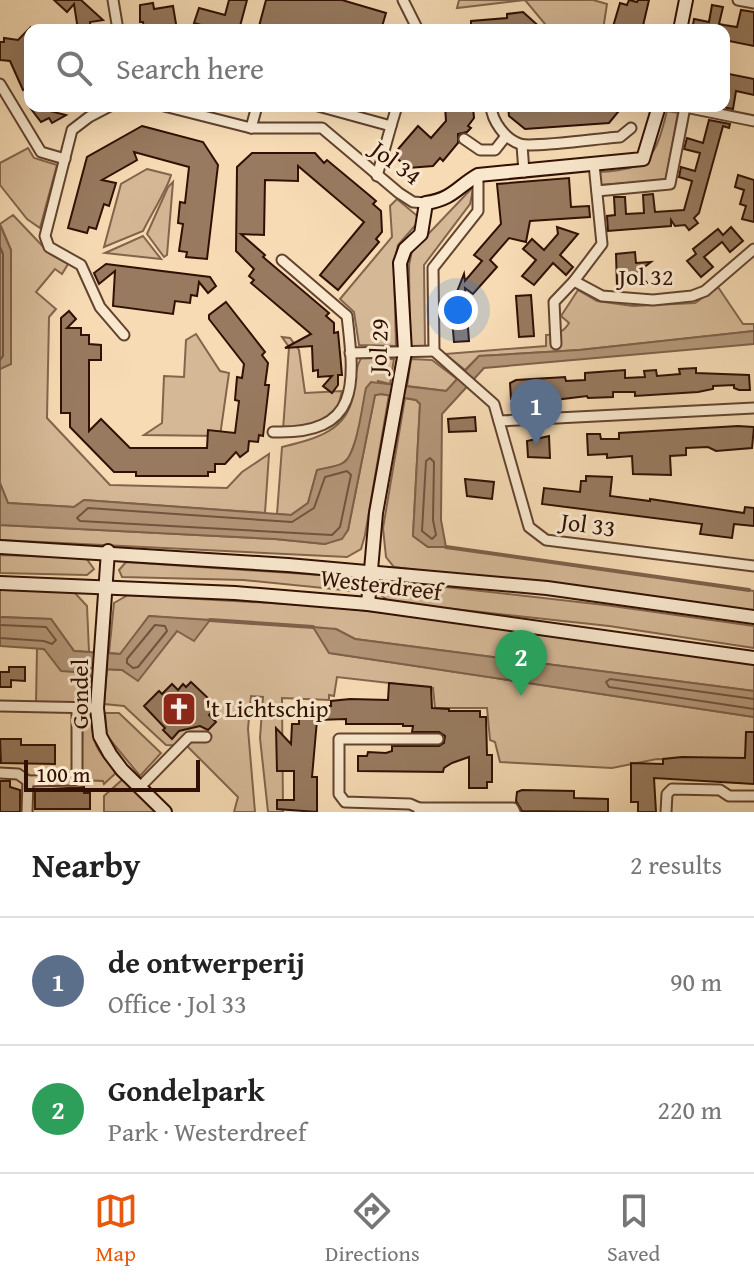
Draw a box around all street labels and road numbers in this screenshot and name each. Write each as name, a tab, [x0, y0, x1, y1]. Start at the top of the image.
street label: Jol 34	[361, 130, 429, 193]
street label: Jol 32	[616, 259, 673, 294]
street label: Jol 29	[360, 318, 397, 377]
street label: Jol 33	[555, 503, 618, 546]
street label: Westerdreef	[318, 560, 446, 610]
street label: Gondel	[62, 658, 97, 729]

